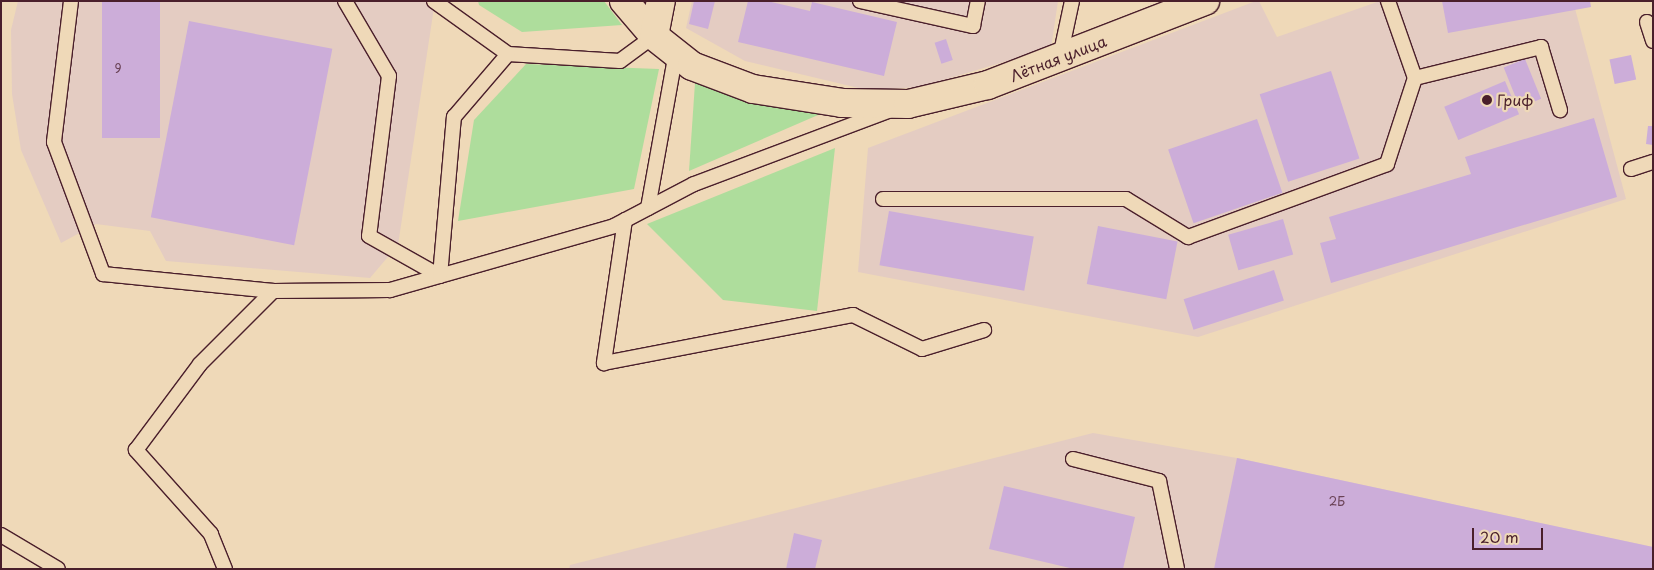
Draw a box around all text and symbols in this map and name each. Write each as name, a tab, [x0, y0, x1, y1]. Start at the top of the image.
street label: Лётная улица	[1007, 31, 1109, 85]
house number: 9	[114, 62, 122, 76]
place label: Гриф	[1497, 91, 1533, 109]
marker: Гриф	[1481, 94, 1493, 106]
house number: 2Б	[1329, 495, 1345, 509]
scale bar	[1474, 518, 1545, 550]
text: 20 m	[1480, 525, 1519, 548]

